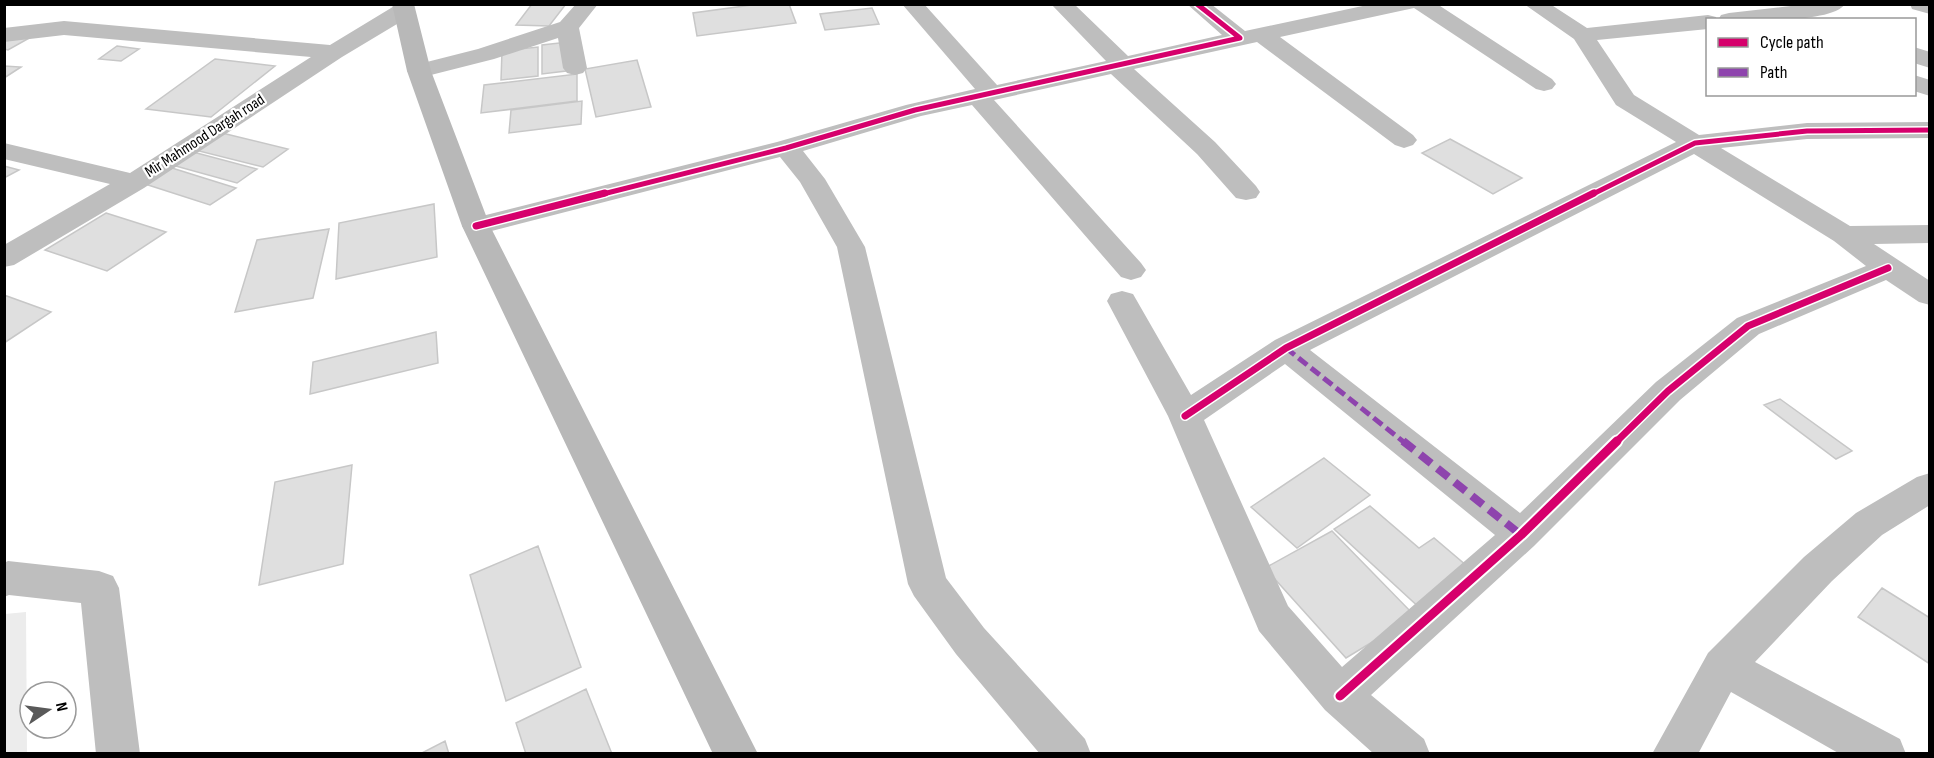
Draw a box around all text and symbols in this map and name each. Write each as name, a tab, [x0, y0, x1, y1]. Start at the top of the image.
legend	[1706, 18, 1916, 96]
text: Cycle path	[1760, 32, 1824, 53]
text: Path	[1760, 62, 1788, 83]
street label: Mir Mahmood Dargah road	[142, 90, 268, 182]
north arrow	[18, 680, 78, 740]
text: N	[51, 701, 71, 713]

